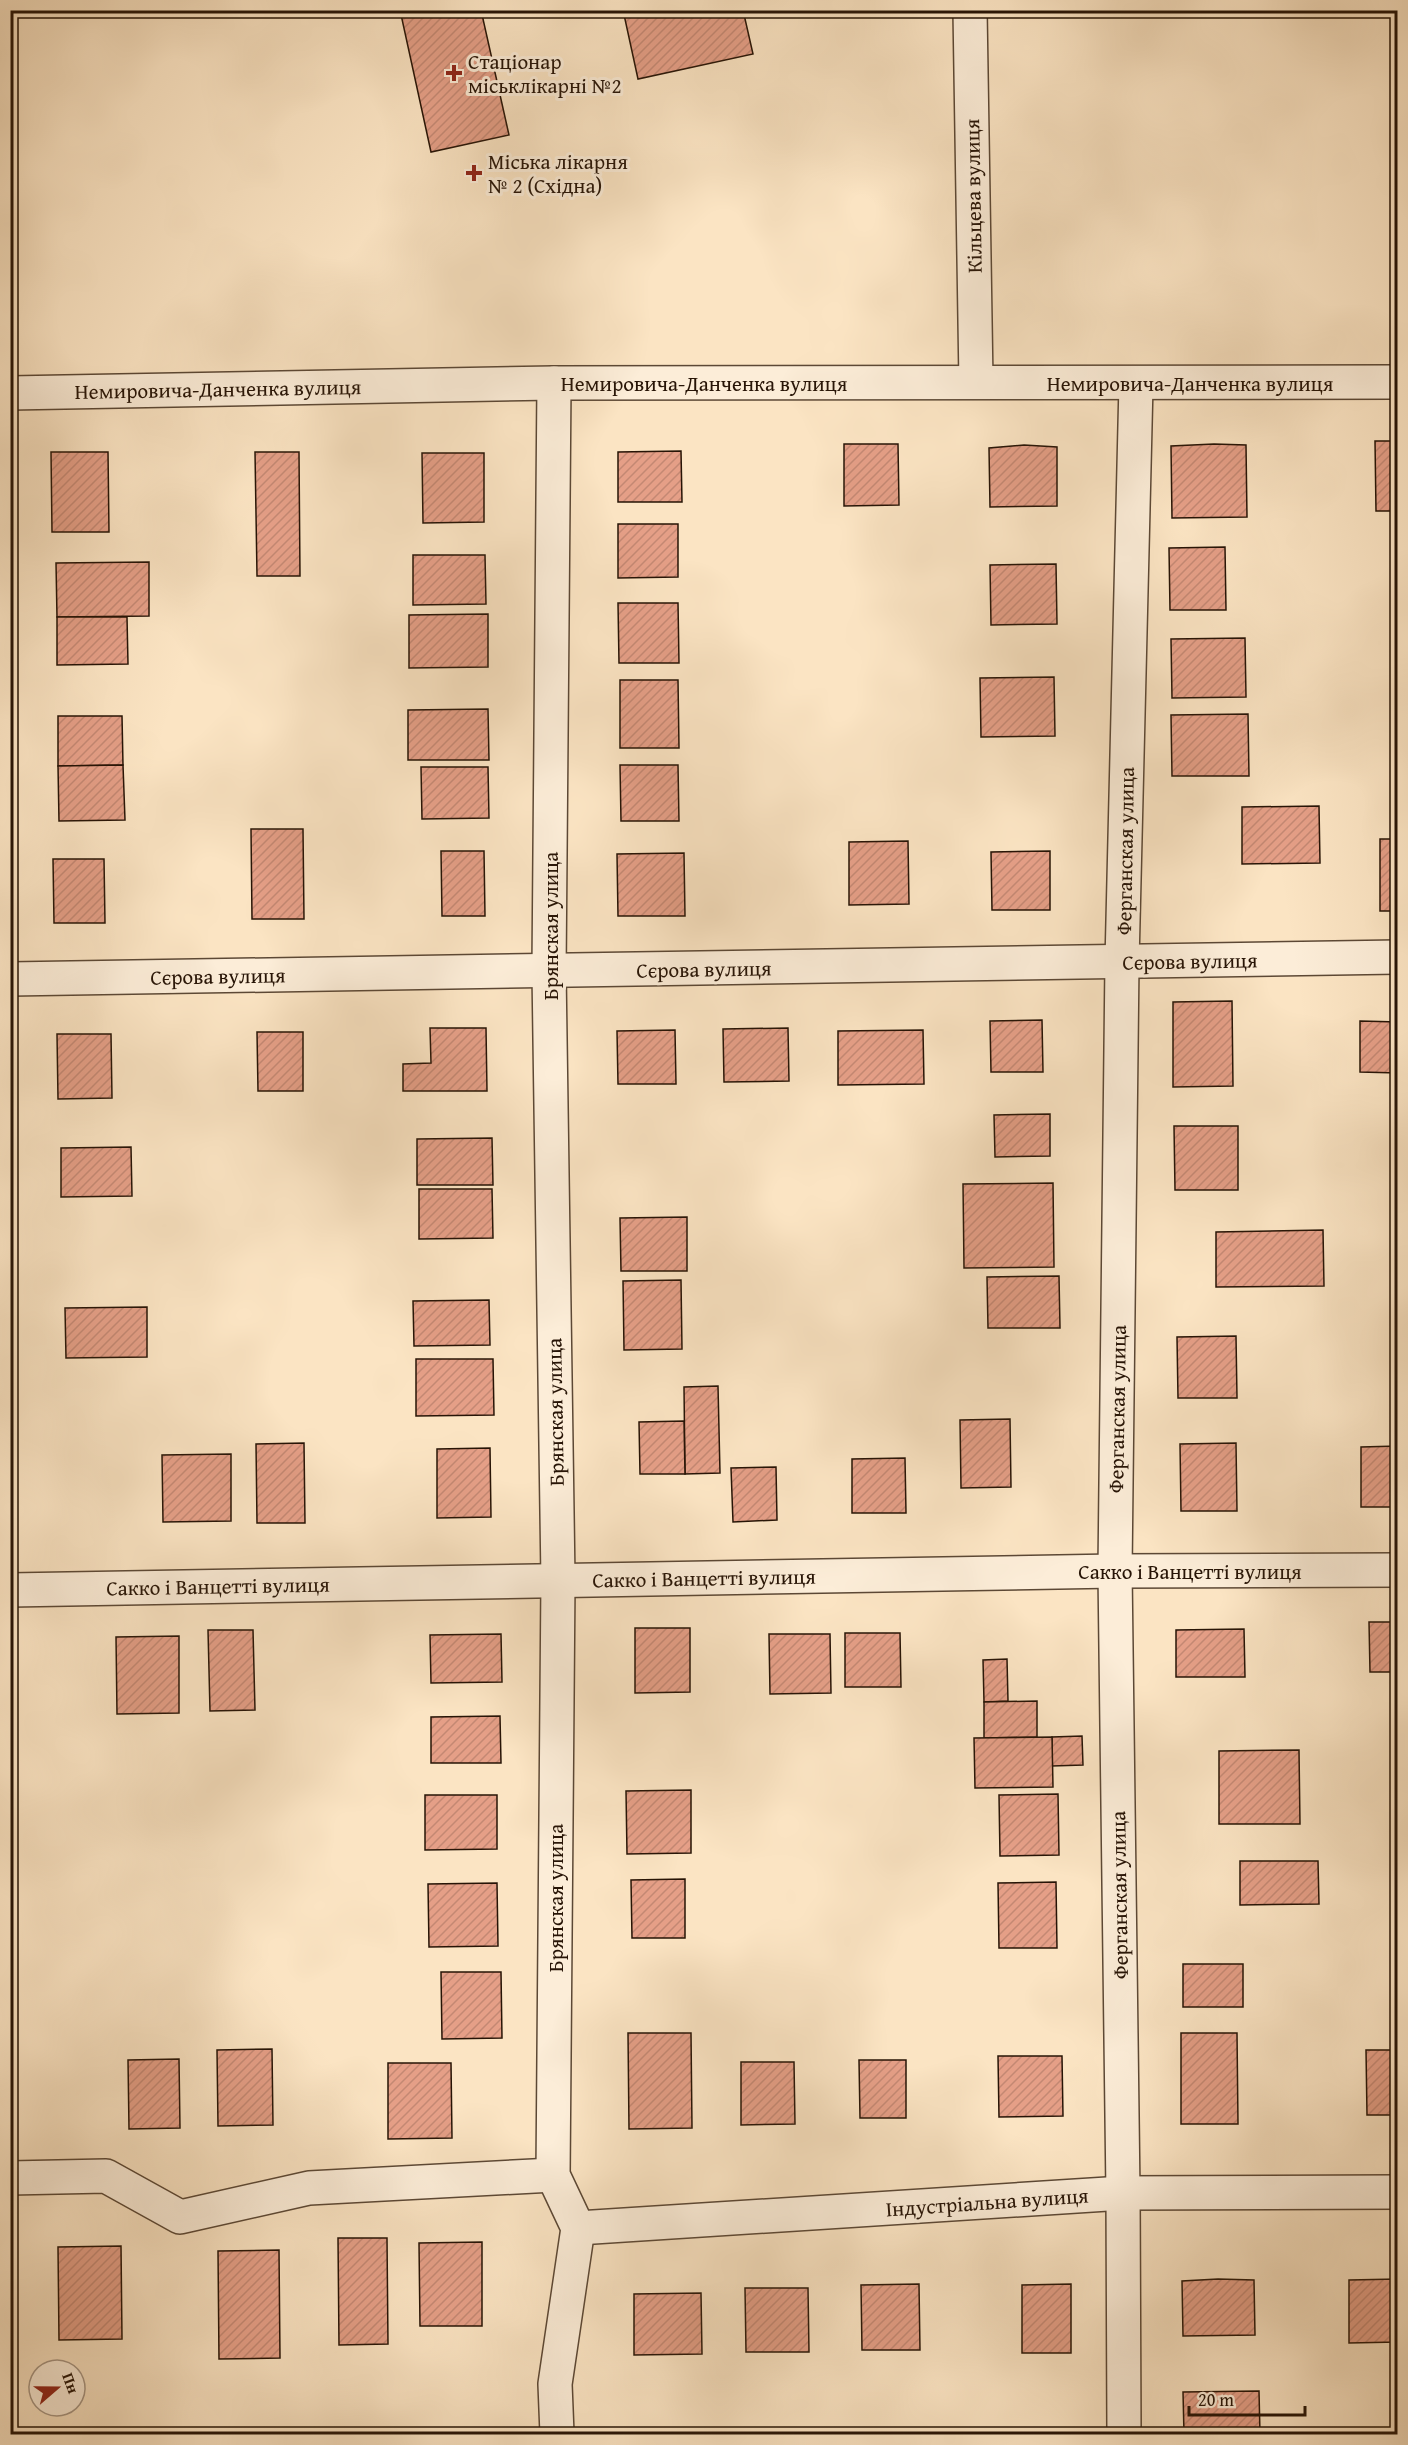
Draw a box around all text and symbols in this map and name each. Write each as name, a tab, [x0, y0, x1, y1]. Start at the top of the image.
place label: Стаціонар міськлікарні №2	[468, 46, 622, 101]
marker: Стаціонар міськлікарні №2	[445, 64, 463, 82]
street label: Кільцева вулиця	[956, 118, 990, 274]
place label: Міська лікарня № 2 (Східна)	[488, 146, 628, 201]
marker: Міська лікарня № 2 (Східна)	[465, 164, 483, 182]
street label: Немировича-Данченка вулиця	[561, 368, 848, 399]
street label: Немировича-Данченка вулиця	[1047, 368, 1334, 399]
street label: Немировича-Данченка вулиця	[74, 371, 362, 407]
street label: Ферганская улица	[1108, 767, 1142, 935]
street label: Брянская улица	[535, 852, 566, 1000]
street label: Сєрова вулиця	[1122, 944, 1258, 978]
street label: Сєрова вулиця	[636, 952, 772, 986]
street label: Сєрова вулиця	[150, 959, 286, 993]
street label: Ферганская улица	[1100, 1325, 1134, 1493]
street label: Брянская улица	[538, 1338, 572, 1486]
street label: Сакко і Ванцетті вулиця	[1078, 1556, 1302, 1587]
street label: Сакко і Ванцетті вулиця	[592, 1561, 816, 1595]
street label: Сакко і Ванцетті вулиця	[106, 1569, 330, 1603]
street label: Ферганская улица	[1102, 1811, 1136, 1979]
street label: Брянская улица	[540, 1824, 571, 1972]
street label: Індустріальна вулиця	[885, 2179, 1090, 2225]
north arrow	[27, 2358, 87, 2418]
text: Пн	[56, 2369, 86, 2397]
scale bar	[1189, 2379, 1304, 2417]
text: 20 m	[1198, 2386, 1234, 2413]

